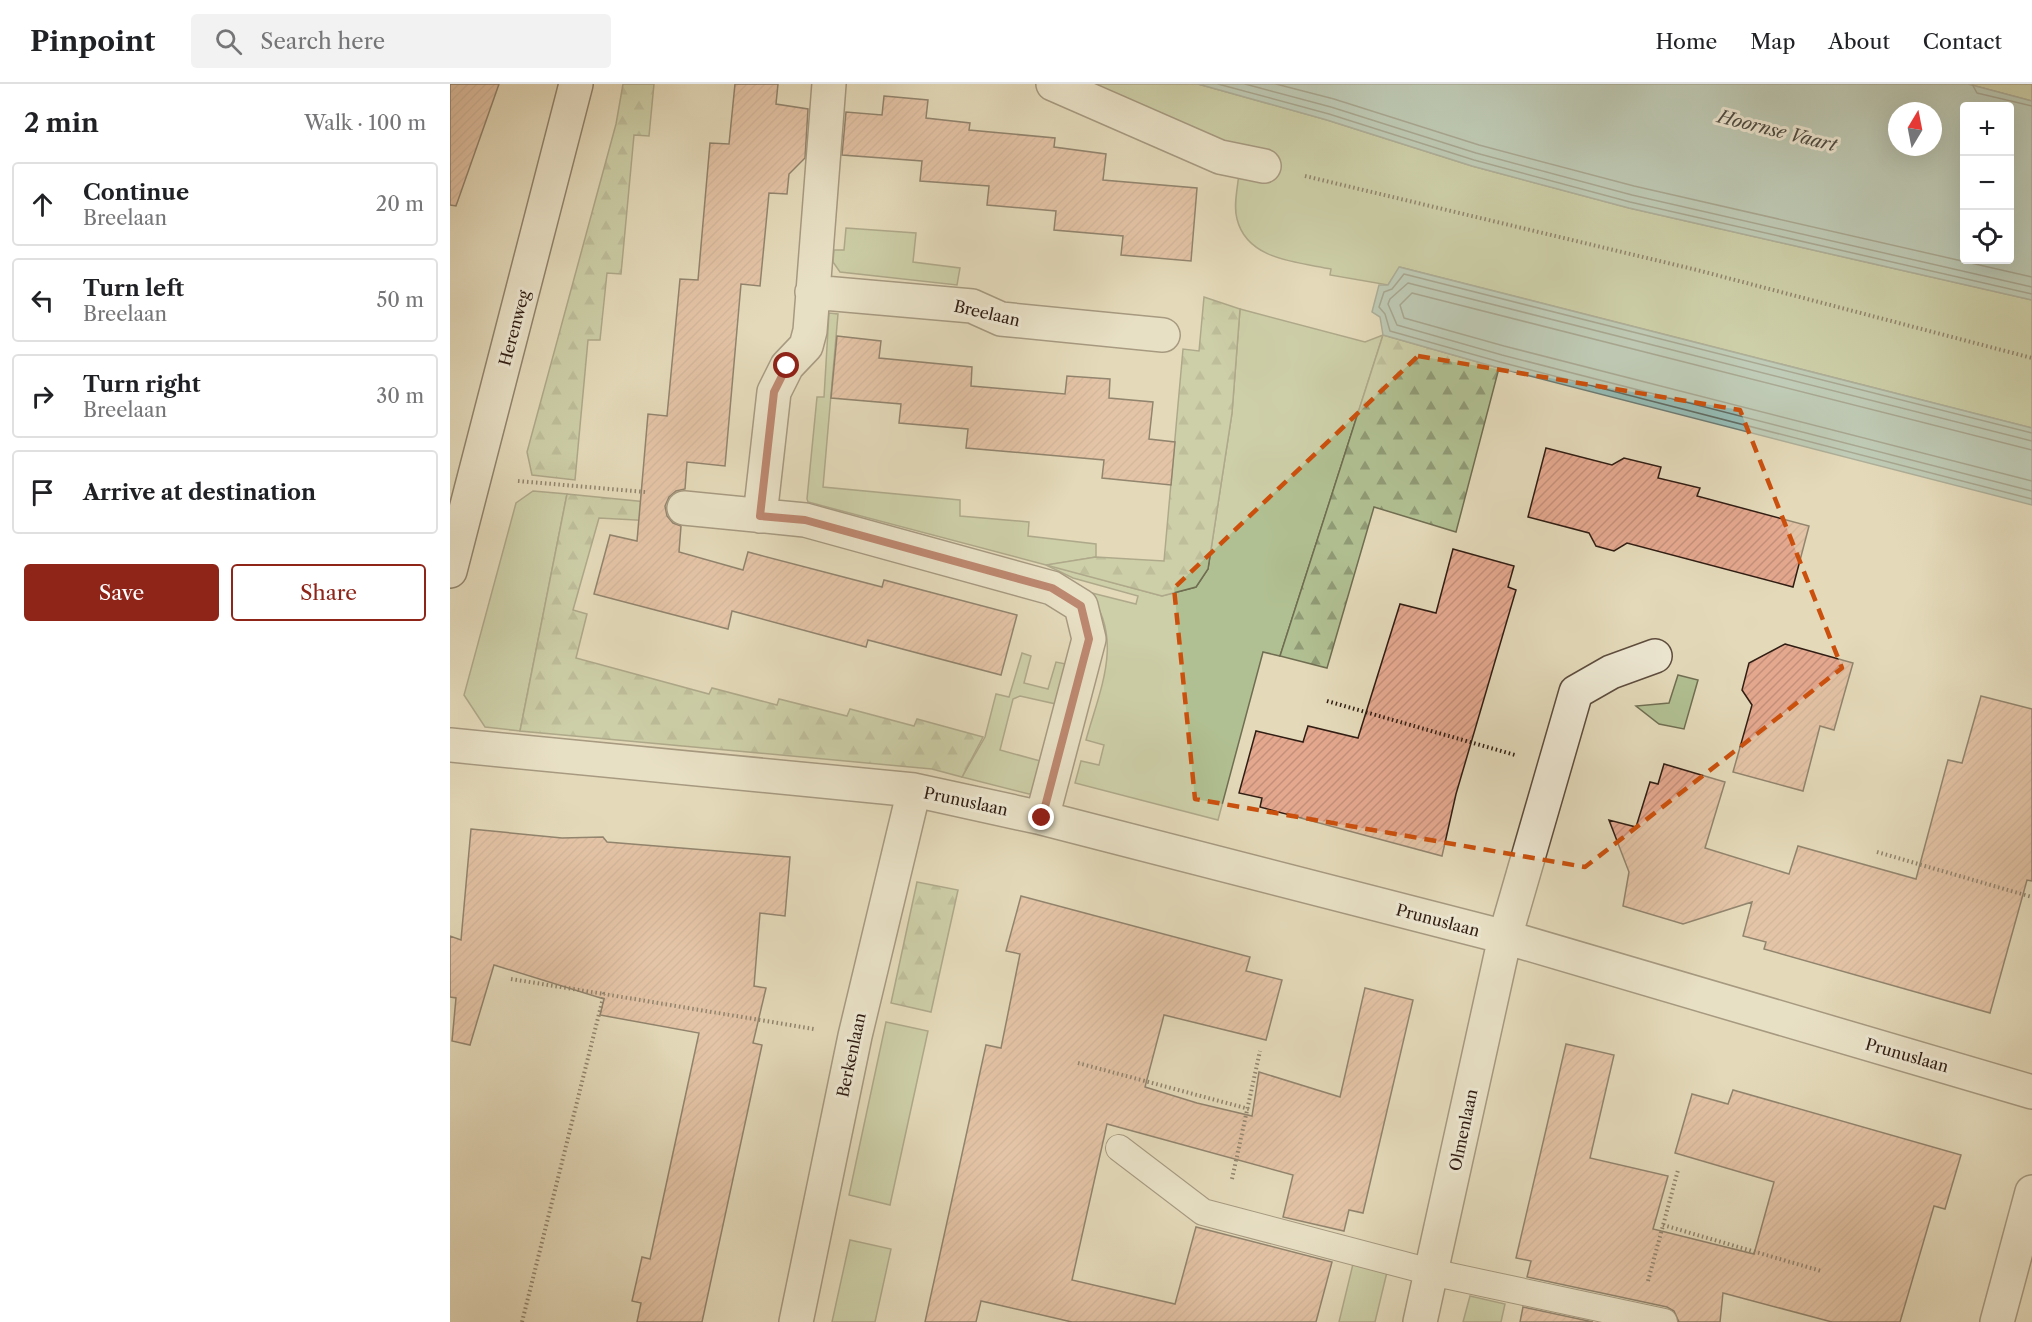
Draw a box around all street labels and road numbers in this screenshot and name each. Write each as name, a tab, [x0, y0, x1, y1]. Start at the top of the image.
street label: Herenweg	[494, 287, 534, 368]
street label: Breelaan	[952, 296, 1022, 330]
street label: Prunuslaan	[922, 782, 1010, 820]
street label: Prunuslaan	[1394, 899, 1482, 941]
street label: Berkenlaan	[832, 1011, 870, 1099]
street label: Prunuslaan	[1863, 1034, 1951, 1076]
street label: Olmenlaan	[1445, 1087, 1481, 1173]

